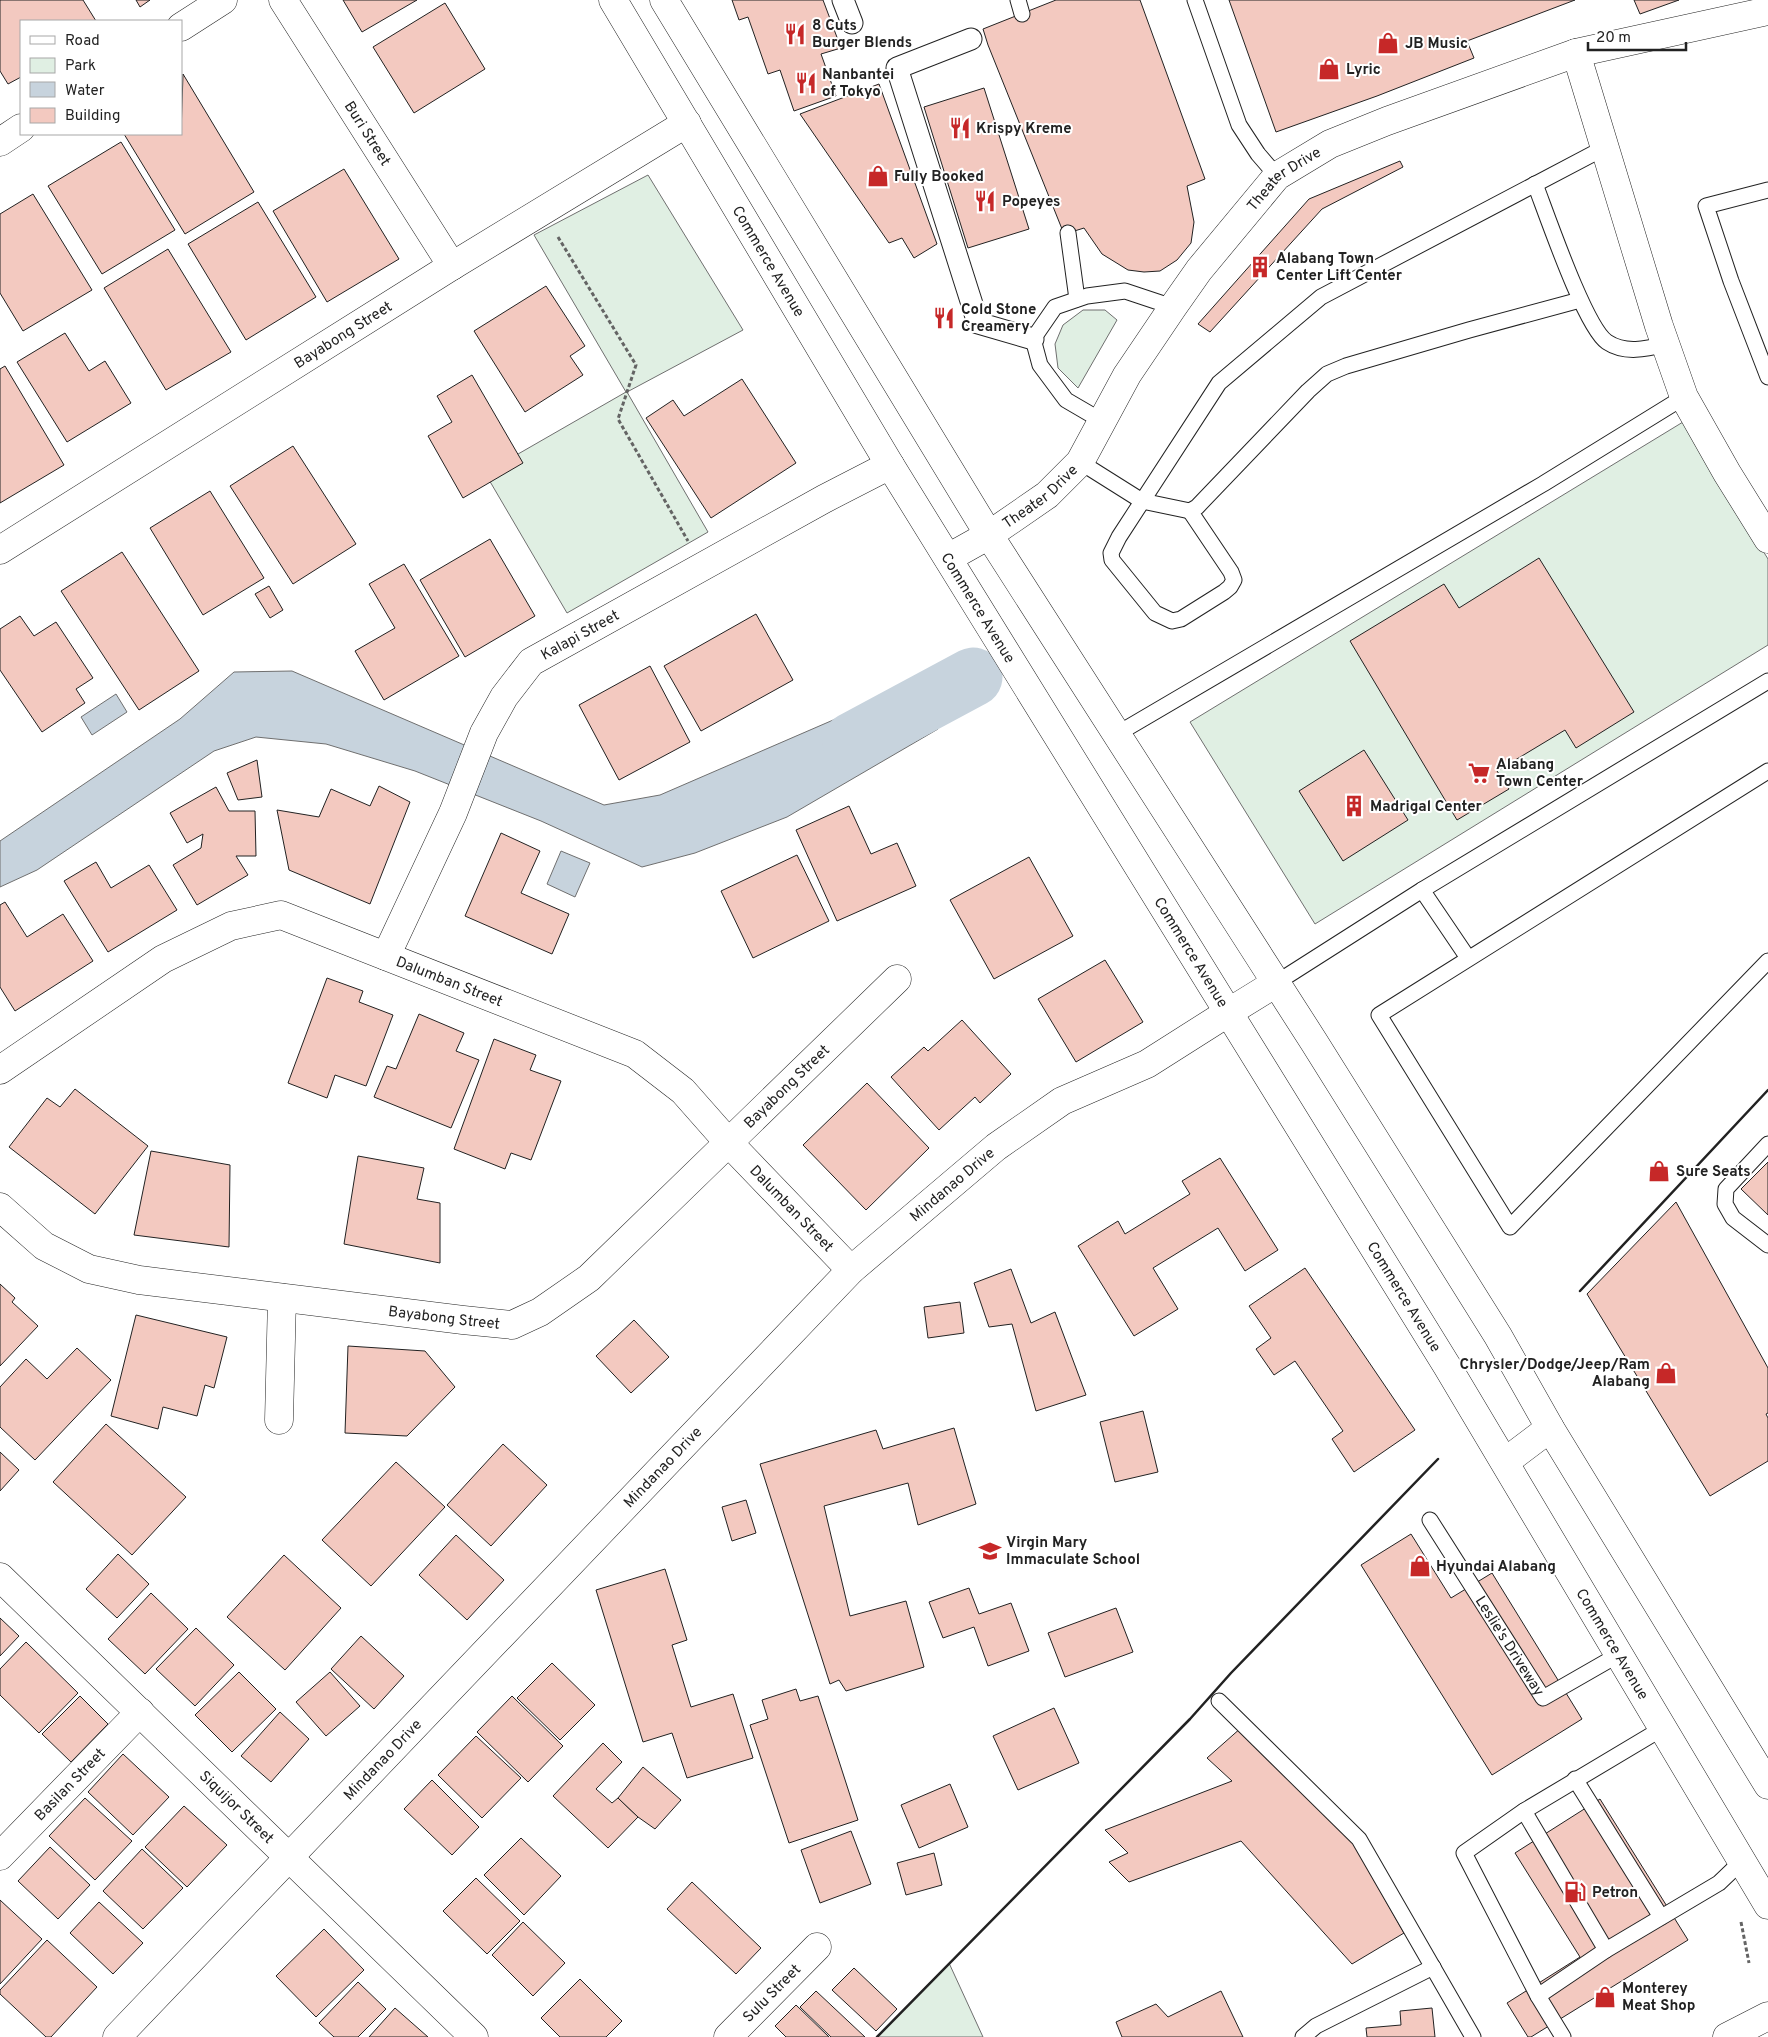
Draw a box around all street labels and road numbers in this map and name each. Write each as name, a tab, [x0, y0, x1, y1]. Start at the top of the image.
street label: Buri Street	[339, 98, 394, 170]
street label: Theater Drive	[1244, 144, 1325, 216]
street label: Commerce Avenue	[727, 203, 808, 321]
street label: Bayabong Street	[291, 298, 396, 374]
street label: Theater Drive	[999, 461, 1083, 534]
street label: Commerce Avenue	[936, 550, 1018, 667]
street label: Kalapi Street	[538, 607, 623, 666]
street label: Commerce Avenue	[1149, 894, 1231, 1012]
street label: Dalumban Street	[393, 953, 505, 1012]
street label: Bayabong Street	[741, 1041, 834, 1133]
street label: Mindanao Drive	[907, 1144, 999, 1227]
street label: Dalumban Street	[745, 1162, 837, 1257]
street label: Commerce Avenue	[1362, 1239, 1444, 1356]
street label: Bayabong Street	[387, 1303, 501, 1335]
street label: Mindanao Drive	[620, 1423, 707, 1513]
street label: Commerce Avenue	[1571, 1586, 1652, 1704]
street label: Leslie's Driveway	[1470, 1593, 1547, 1700]
street label: Mindanao Drive	[340, 1716, 427, 1805]
street label: Basilan Street	[31, 1745, 110, 1826]
street label: Siquijor Street	[194, 1767, 277, 1848]
street label: Sulu Street	[740, 1961, 806, 2027]

